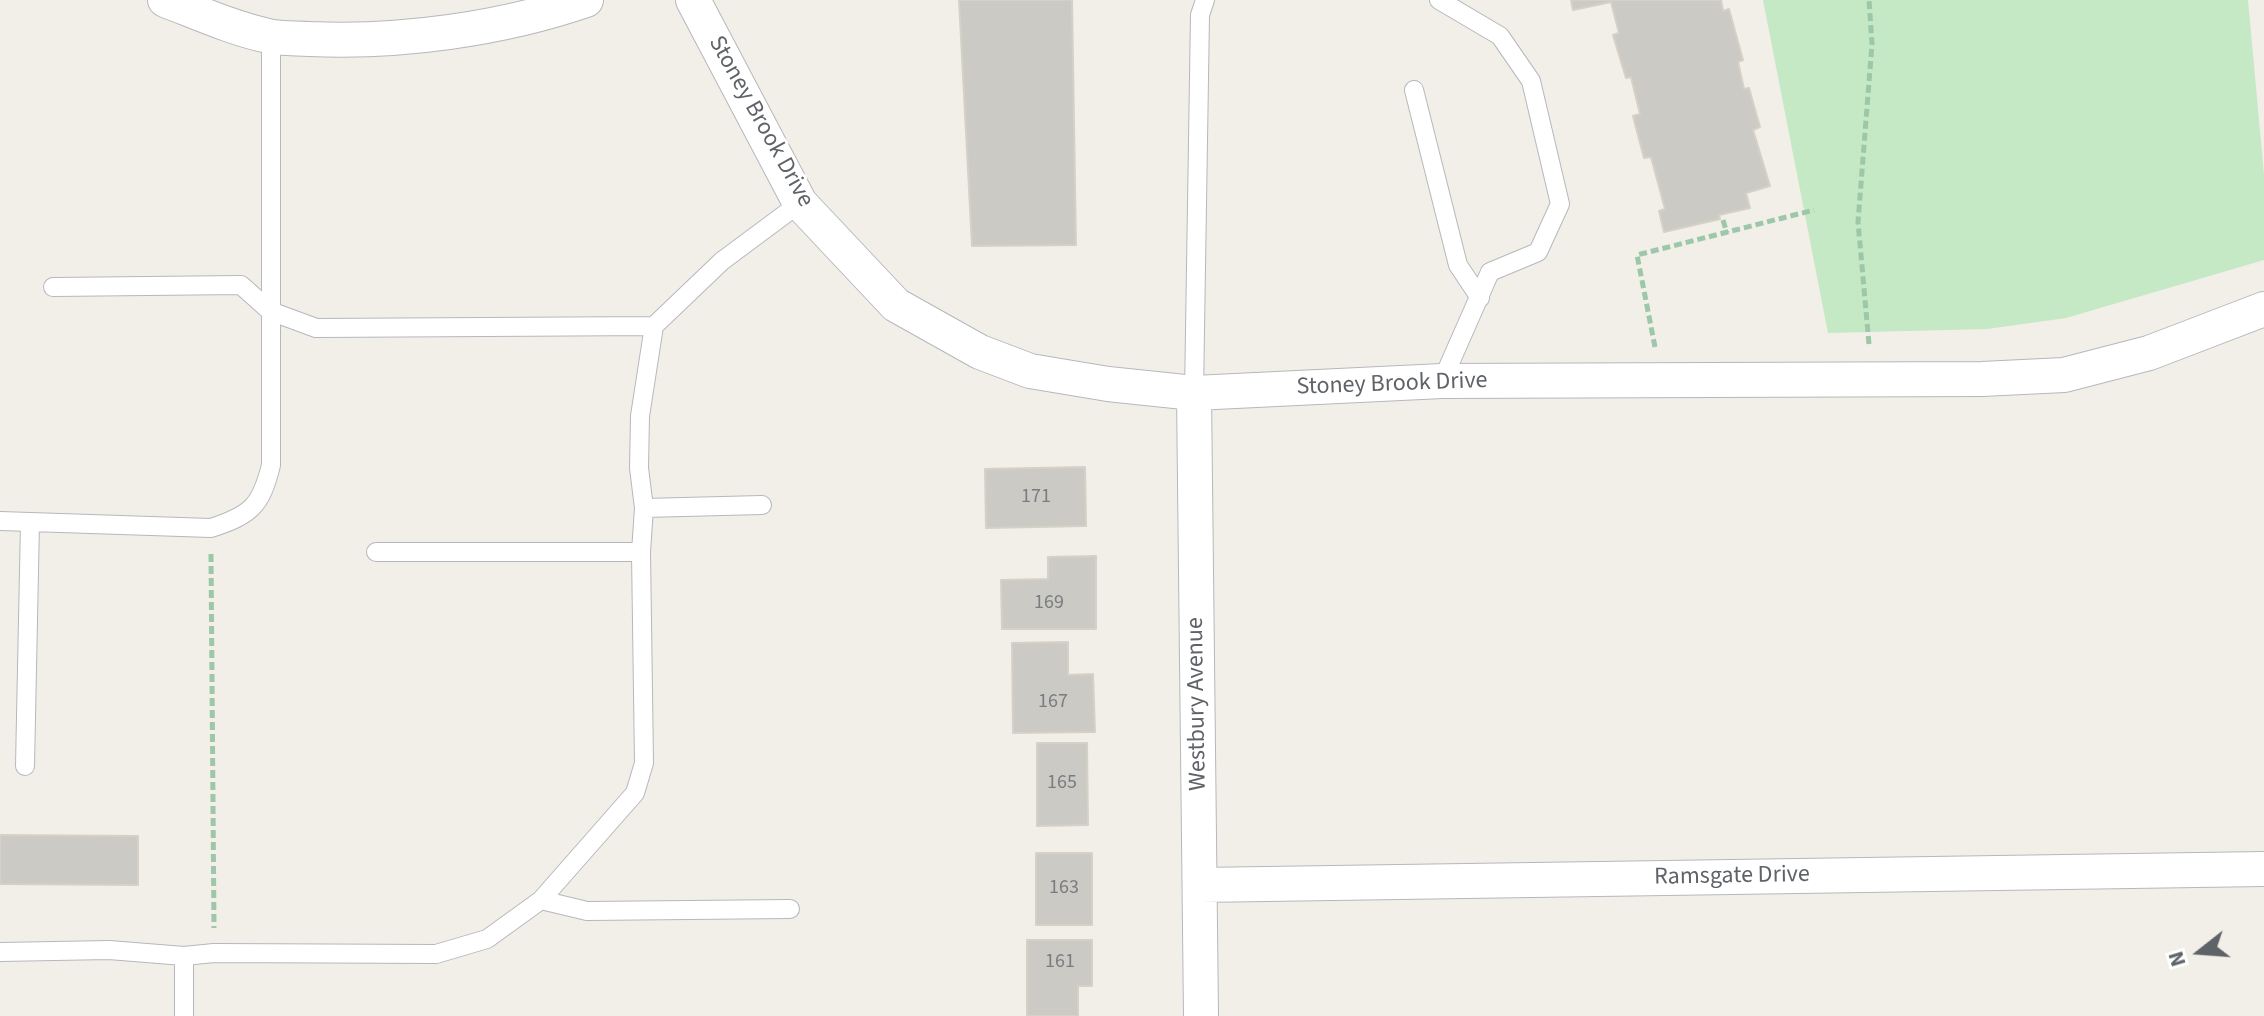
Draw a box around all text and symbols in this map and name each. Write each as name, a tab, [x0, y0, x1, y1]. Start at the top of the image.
street label: Stoney Brook Drive	[701, 31, 819, 213]
street label: Stoney Brook Drive	[1296, 367, 1488, 403]
house number: 171	[1021, 486, 1051, 510]
house number: 169	[1034, 592, 1064, 616]
street label: Westbury Avenue	[1182, 617, 1214, 791]
house number: 167	[1038, 691, 1068, 715]
house number: 165	[1047, 772, 1077, 796]
street label: Ramsgate Drive	[1654, 861, 1810, 893]
house number: 163	[1049, 877, 1079, 901]
north arrow	[2160, 912, 2240, 992]
text: N	[2160, 947, 2194, 971]
house number: 161	[1045, 951, 1075, 975]

